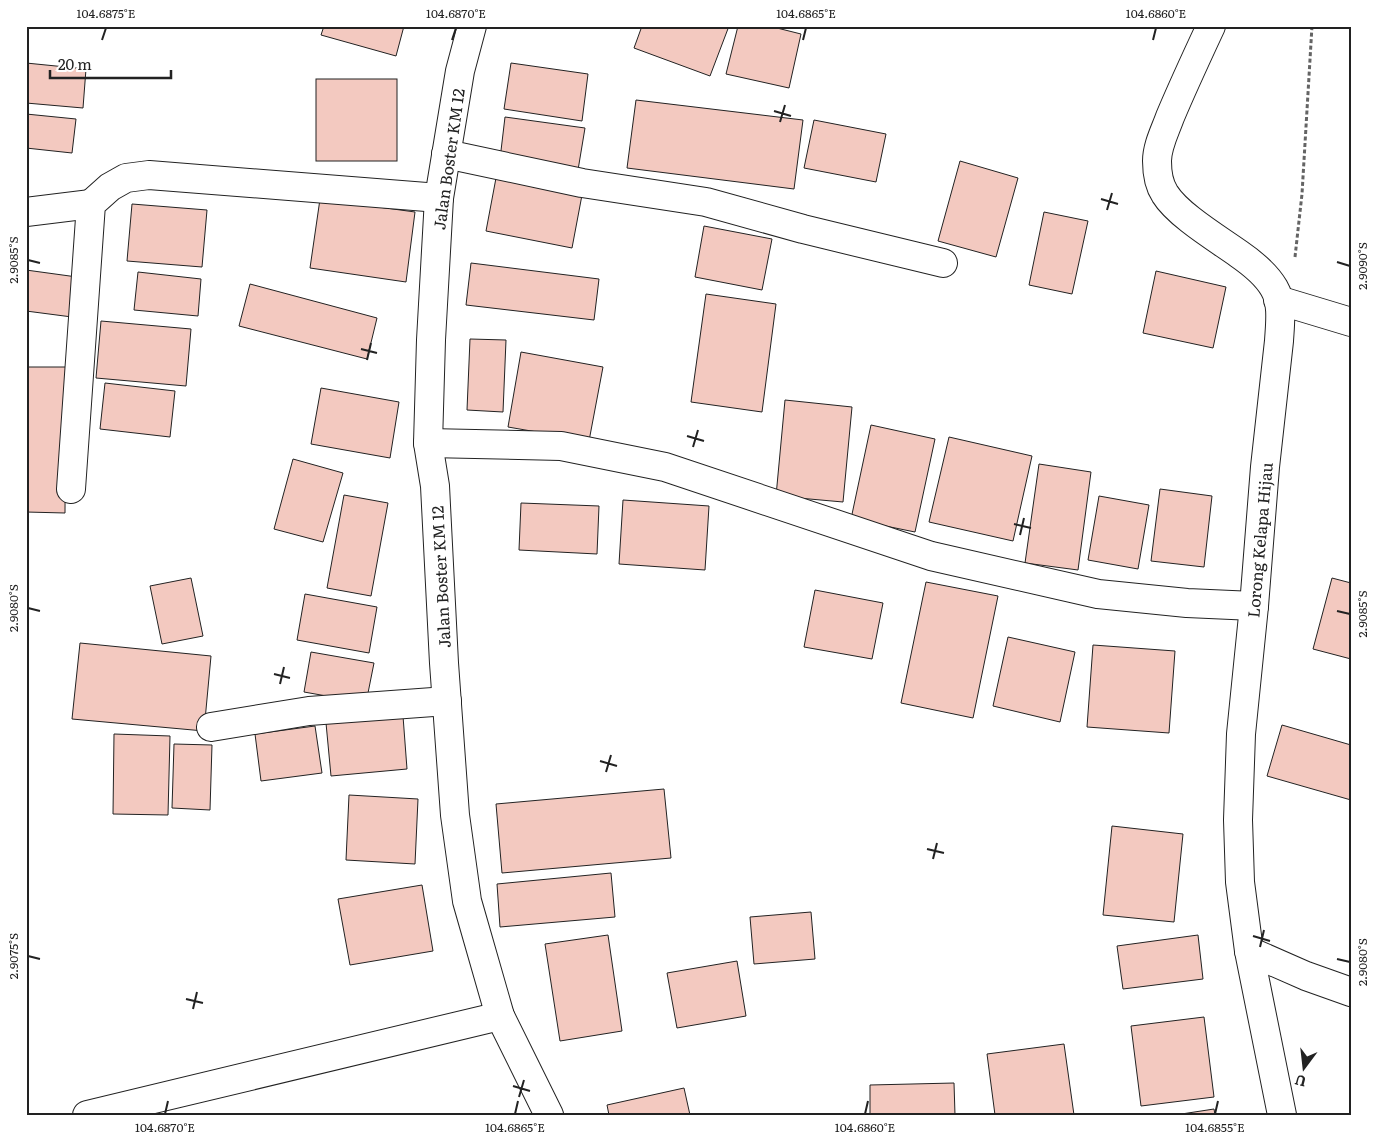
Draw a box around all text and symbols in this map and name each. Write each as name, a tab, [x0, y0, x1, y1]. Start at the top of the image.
text: 104.6875°E	[77, 4, 136, 22]
text: 104.6870°E	[426, 4, 486, 22]
text: 104.6865°E	[776, 4, 836, 22]
text: 104.6860°E	[1126, 4, 1187, 22]
scale bar	[50, 48, 171, 80]
text: 20 m	[58, 52, 92, 75]
street label: Jalan Boster KM 12	[426, 87, 470, 231]
text: 2.9085°S	[4, 236, 22, 284]
text: 2.9090°S	[1353, 242, 1371, 290]
street label: Lorong Kelapa Hijau	[1240, 461, 1278, 619]
street label: Jalan Boster KM 12	[424, 505, 456, 649]
text: 2.9080°S	[4, 584, 22, 632]
text: 2.9085°S	[1353, 590, 1371, 638]
text: 2.9075°S	[4, 933, 22, 979]
text: 2.9080°S	[1353, 938, 1371, 986]
north arrow	[1280, 1044, 1330, 1094]
text: U	[1292, 1070, 1308, 1093]
text: 104.6870°E	[135, 1118, 195, 1136]
text: 104.6865°E	[485, 1118, 545, 1136]
text: 104.6860°E	[835, 1118, 896, 1136]
text: 104.6855°E	[1185, 1118, 1245, 1136]

